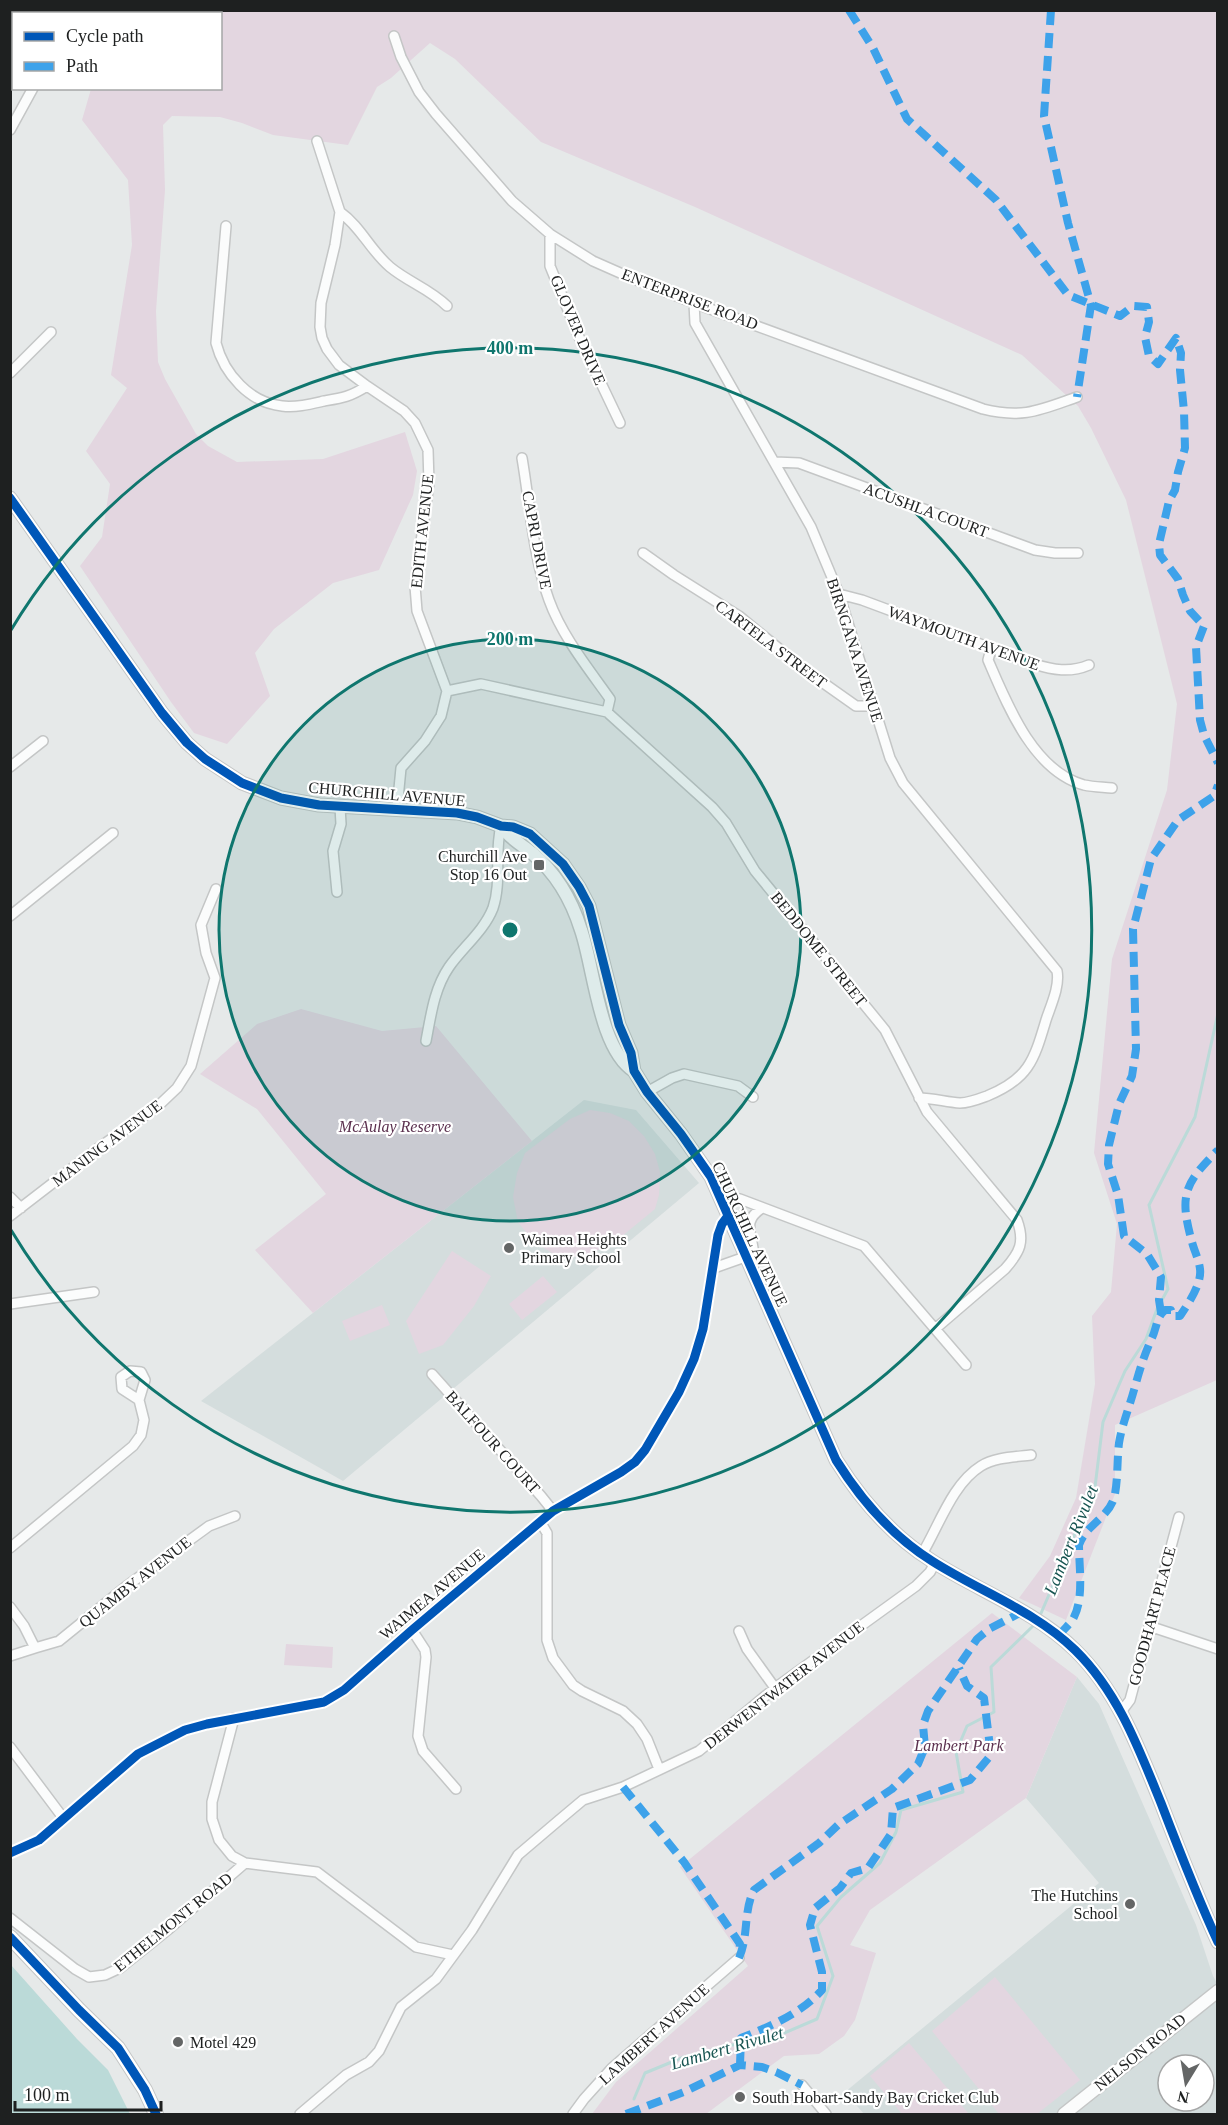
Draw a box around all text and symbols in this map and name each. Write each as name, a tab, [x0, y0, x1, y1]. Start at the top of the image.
legend	[12, 12, 222, 90]
text: Cycle path	[66, 26, 143, 46]
text: Path	[66, 56, 98, 76]
street label: ENTERPRISE ROAD	[620, 265, 760, 333]
street label: GLOVER DRIVE	[547, 272, 609, 388]
text: 400 m	[487, 338, 533, 358]
street label: EDITH AVENUE	[408, 473, 436, 589]
street label: ACUSHLA COURT	[861, 479, 991, 541]
street label: CAPRI DRIVE	[519, 489, 555, 591]
street label: BIRNGANA AVENUE	[824, 576, 886, 724]
street label: CARTELA STREET	[712, 597, 830, 691]
street label: WAYMOUTH AVENUE	[886, 603, 1042, 673]
text: 200 m	[487, 629, 533, 649]
street label: CHURCHILL AVENUE	[308, 779, 466, 809]
place label: Churchill Ave Stop 16 Out	[438, 848, 528, 884]
marker: Churchill Ave Stop 16 Out	[532, 858, 546, 872]
street label: BEDDOME STREET	[768, 889, 870, 1010]
centre of rings	[500, 920, 520, 940]
street label: MANING AVENUE	[49, 1096, 165, 1190]
park label: McAulay Reserve	[338, 1118, 451, 1136]
street label: CHURCHILL AVENUE	[709, 1159, 791, 1309]
place label: Waimea Heights Primary School	[521, 1231, 627, 1267]
marker: Waimea Heights Primary School	[502, 1241, 516, 1255]
street label: BALFOUR COURT	[443, 1387, 544, 1497]
water label: Lambert Rivulet	[1040, 1481, 1102, 1599]
street label: QUAMBY AVENUE	[76, 1533, 194, 1631]
street label: WAIMEA AVENUE	[376, 1545, 488, 1643]
street label: GOODHART PLACE	[1125, 1545, 1179, 1687]
street label: DERWENTWATER AVENUE	[701, 1618, 867, 1752]
park label: Lambert Park	[913, 1737, 1005, 1754]
street label: ETHELMONT ROAD	[111, 1869, 235, 1975]
place label: The Hutchins School	[1031, 1887, 1119, 1922]
marker: The Hutchins School	[1123, 1897, 1137, 1911]
street label: LAMBERT AVENUE	[596, 1980, 712, 2088]
street label: NELSON ROAD	[1091, 2010, 1189, 2094]
water label: Lambert Rivulet	[667, 2022, 787, 2074]
place label: Motel 429	[190, 2034, 256, 2051]
marker: Motel 429	[171, 2035, 185, 2049]
north arrow	[1156, 2053, 1216, 2113]
scale bar	[15, 2074, 160, 2112]
text: 100 m	[24, 2085, 70, 2105]
text: N	[1176, 2088, 1191, 2107]
place label: South Hobart-Sandy Bay Cricket Club	[752, 2089, 999, 2107]
marker: South Hobart-Sandy Bay Cricket Club	[733, 2090, 747, 2104]

